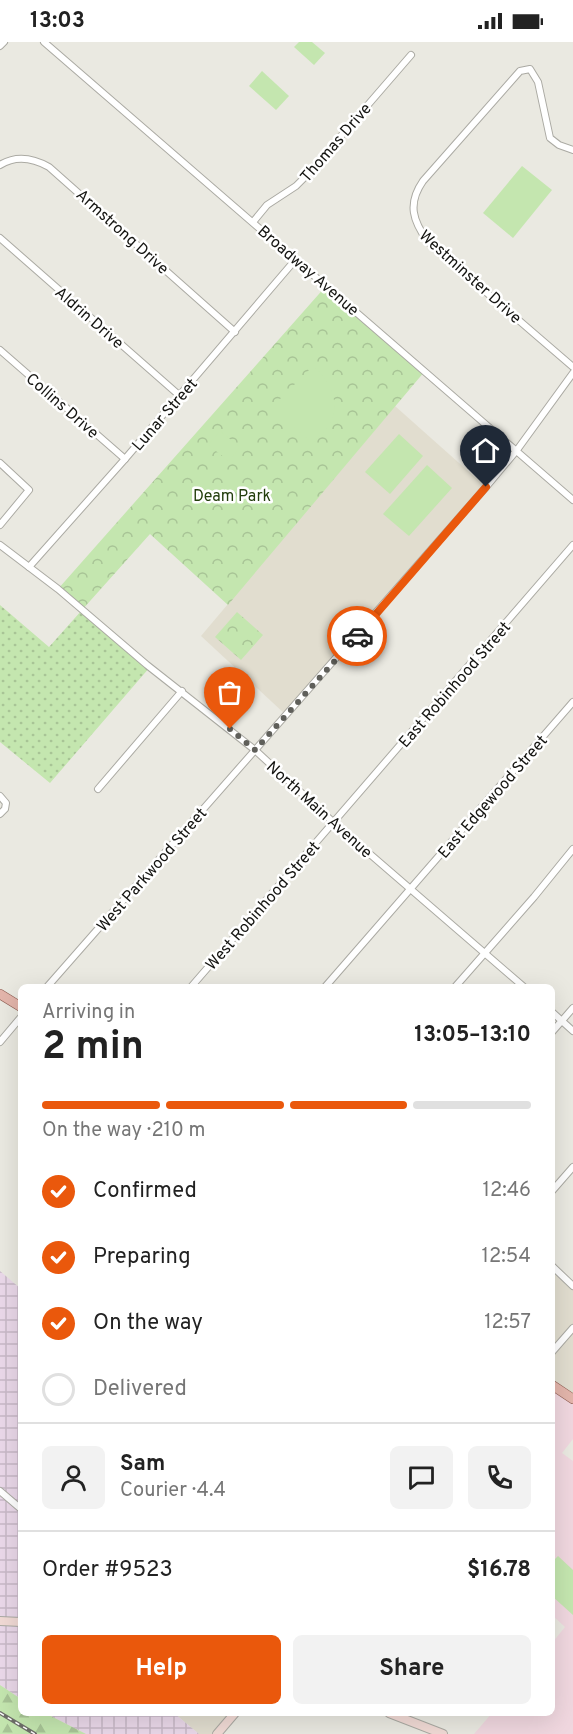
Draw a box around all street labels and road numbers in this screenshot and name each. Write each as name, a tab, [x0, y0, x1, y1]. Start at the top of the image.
street label: Thomas Drive	[297, 100, 376, 187]
street label: Armstrong Drive	[71, 186, 172, 279]
street label: Broadway Avenue	[253, 222, 363, 321]
street label: Westminster Drive	[414, 226, 525, 329]
street label: Aldrin Drive	[50, 283, 127, 354]
street label: Collins Drive	[21, 369, 102, 444]
street label: Lunar Street	[129, 375, 203, 456]
street label: East Robinhood Street	[395, 618, 516, 753]
street label: East Edgewood Street	[434, 732, 553, 863]
street label: North Main Avenue	[262, 758, 376, 863]
street label: West Parkwood Street	[93, 804, 212, 936]
street label: West Robinhood Street	[202, 838, 325, 975]

